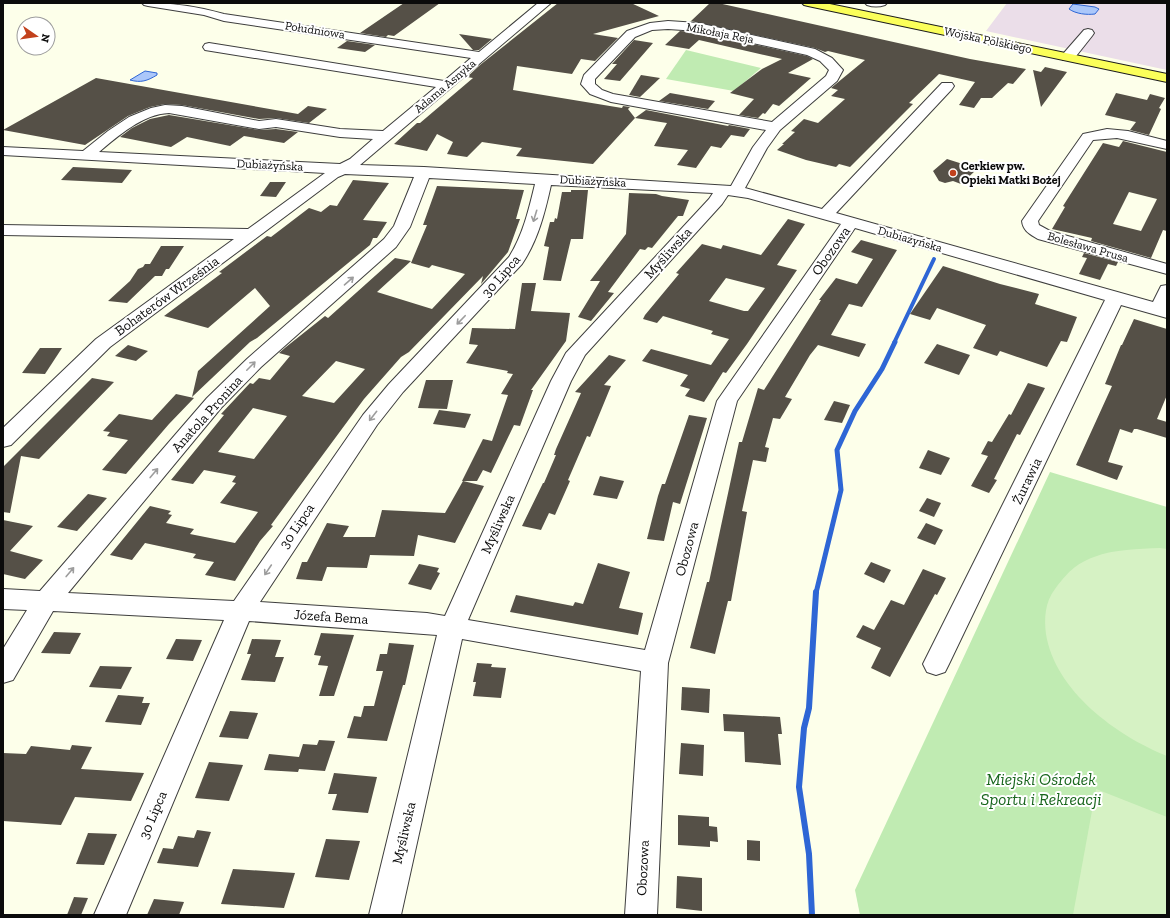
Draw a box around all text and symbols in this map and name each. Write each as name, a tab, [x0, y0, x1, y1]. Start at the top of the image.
north arrow	[16, 16, 56, 56]
street label: Południowa	[284, 18, 346, 42]
street label: Mikołaja Reja	[685, 20, 755, 47]
street label: Wojska Polskiego	[943, 24, 1033, 57]
text: N	[38, 33, 53, 44]
street label: Adama Asnyka	[411, 56, 479, 116]
street label: Dubiażyńska	[236, 156, 304, 174]
place label: Cerkiew pw. Opieki Matki Bożej	[961, 159, 1061, 188]
marker: Cerkiew pw. Opieki Matki Bożej	[948, 168, 958, 178]
street label: Dubiażyńska	[559, 172, 627, 190]
one-way arrow	[531, 210, 538, 223]
street label: Obozowa	[808, 223, 854, 279]
street label: Dubiażyńska	[876, 223, 944, 255]
street label: Myśliwska	[641, 224, 696, 282]
street label: Bolesława Prusa	[1046, 229, 1130, 265]
street label: 30 Lipca	[478, 251, 524, 301]
street label: Bohaterów Września	[112, 252, 223, 339]
one-way arrow	[343, 276, 354, 285]
one-way arrow	[456, 315, 465, 325]
one-way arrow	[246, 361, 256, 371]
street label: Anatola Pronina	[168, 372, 246, 456]
one-way arrow	[369, 411, 378, 422]
street label: Żurawia	[1008, 455, 1046, 507]
one-way arrow	[150, 467, 159, 478]
street label: Myśliwska	[477, 491, 519, 556]
street label: 30 Lipca	[276, 500, 318, 552]
street label: Obozowa	[672, 520, 702, 578]
one-way arrow	[264, 564, 272, 575]
one-way arrow	[66, 567, 75, 577]
street label: Józefa Bema	[293, 606, 369, 628]
park label: Miejski Ośrodek Sportu i Rekreacji	[981, 769, 1102, 809]
street label: 30 Lipca	[135, 788, 171, 842]
street label: Myśliwska	[389, 800, 419, 866]
street label: Obozowa	[633, 839, 653, 896]

